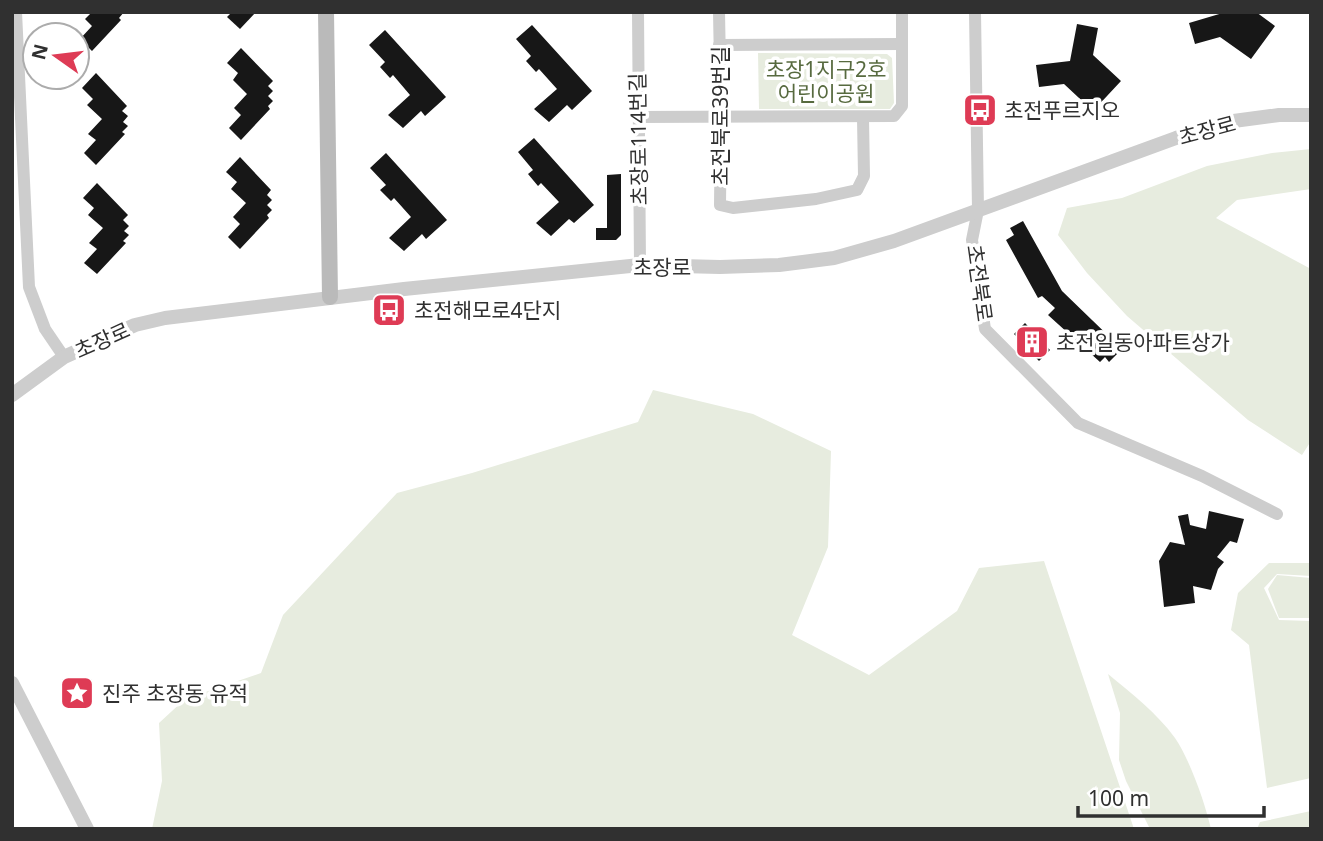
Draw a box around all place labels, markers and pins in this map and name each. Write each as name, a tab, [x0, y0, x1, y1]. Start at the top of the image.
bus stop icon: 초전푸르지오	[961, 91, 999, 129]
place label: 초전푸르지오	[1004, 96, 1120, 124]
bus stop icon: 초전해모로4단지	[370, 291, 408, 329]
place label: 초전해모로4단지	[414, 296, 561, 324]
building icon: 초전일동아파트상가	[1013, 323, 1051, 361]
place label: 초전일동아파트상가	[1056, 328, 1230, 356]
place icon: 진주 초장동 유적	[58, 674, 96, 712]
place label: 진주 초장동 유적	[102, 679, 248, 707]

